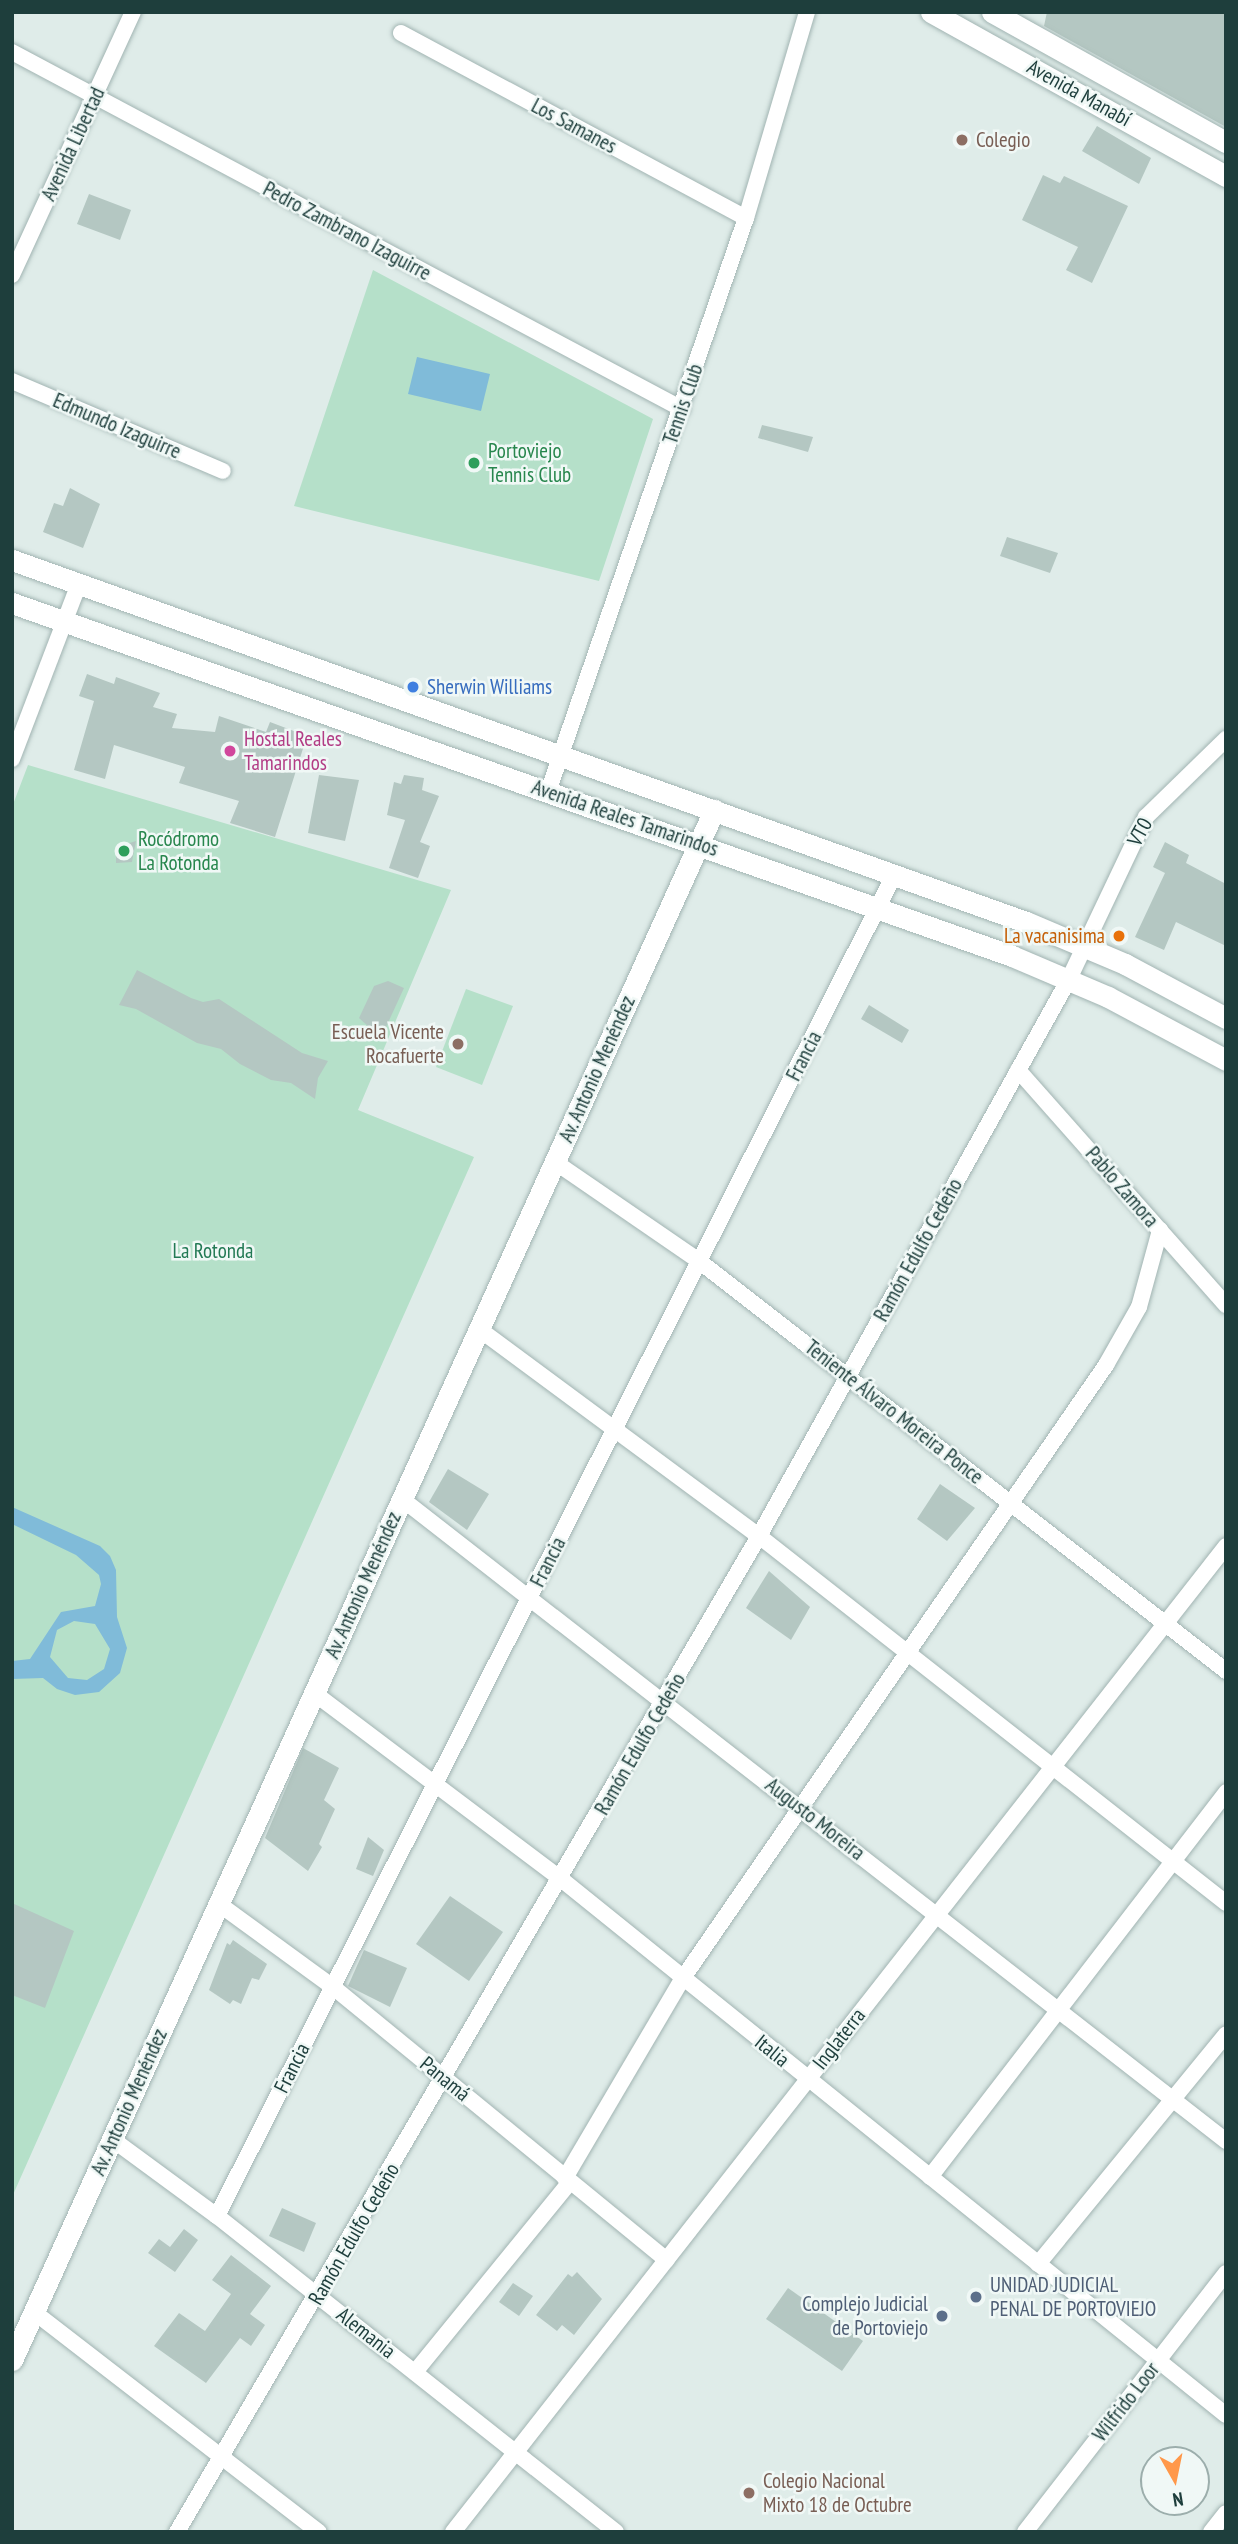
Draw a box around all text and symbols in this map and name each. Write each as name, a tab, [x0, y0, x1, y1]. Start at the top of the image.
street label: Avenida Manabí	[1023, 54, 1135, 132]
street label: Avenida Libertad	[36, 83, 110, 205]
street label: Los Samanes	[527, 93, 621, 159]
place label: Colegio	[976, 127, 1030, 153]
marker: Colegio	[954, 132, 970, 148]
street label: Pedro Zambrano Izaguirre	[259, 176, 435, 286]
street label: Tennis Club	[658, 361, 708, 447]
street label: Edmundo Izaguirre	[49, 388, 185, 464]
place label: Portoviejo Tennis Club	[488, 438, 571, 488]
marker: Portoviejo Tennis Club	[466, 455, 482, 471]
place label: Sherwin Williams	[427, 674, 552, 700]
marker: Sherwin Williams	[405, 679, 421, 695]
place label: Hostal Reales Tamarindos	[244, 726, 342, 776]
marker: Hostal Reales Tamarindos	[222, 743, 238, 759]
street label: Avenida Reales Tamarindos	[528, 774, 722, 862]
street label: VT0	[1122, 813, 1158, 851]
place label: Rocódromo La Rotonda	[138, 826, 219, 876]
marker: Rocódromo La Rotonda	[116, 843, 132, 859]
place label: La vacanisima	[1004, 923, 1105, 949]
marker: La vacanisima	[1111, 928, 1127, 944]
street label: Av. Antonio Menéndez	[553, 991, 641, 1147]
place label: Escuela Vicente Rocafuerte	[331, 1019, 444, 1069]
street label: Francia	[781, 1027, 827, 1085]
marker: Escuela Vicente Rocafuerte	[450, 1036, 466, 1052]
street label: Pablo Zamora	[1080, 1141, 1164, 1233]
street label: Ramón Edulfo Cedeño	[868, 1174, 968, 1326]
park label: La Rotonda	[173, 1238, 253, 1264]
street label: Teniente Álvaro Moreira Ponce	[800, 1334, 988, 1490]
street label: Av. Antonio Menéndez	[319, 1507, 407, 1663]
street label: Francia	[525, 1533, 571, 1591]
street label: Ramón Edulfo Cedeño	[589, 1669, 691, 1819]
street label: Augusto Moreira	[760, 1772, 870, 1866]
street label: Inglaterra	[807, 2003, 871, 2075]
street label: Av. Antonio Menéndez	[85, 2024, 173, 2180]
street label: Italia	[750, 2030, 794, 2072]
street label: Francia	[269, 2039, 315, 2097]
street label: Panamá	[415, 2051, 475, 2107]
street label: Ramón Edulfo Cedeño	[303, 2159, 405, 2309]
place label: UNIDAD JUDICIAL PENAL DE PORTOVIEJO	[990, 2272, 1157, 2322]
marker: UNIDAD JUDICIAL PENAL DE PORTOVIEJO	[968, 2289, 984, 2305]
place label: Complejo Judicial de Portoviejo	[802, 2291, 928, 2341]
street label: Alemania	[332, 2302, 400, 2364]
marker: Complejo Judicial de Portoviejo	[934, 2308, 950, 2324]
street label: Wilfrido Loor	[1087, 2357, 1165, 2447]
north arrow	[1140, 2446, 1210, 2516]
place label: Colegio Nacional Mixto 18 de Octubre	[763, 2468, 912, 2518]
marker: Colegio Nacional Mixto 18 de Octubre	[741, 2485, 757, 2501]
text: N	[1171, 2487, 1185, 2512]

